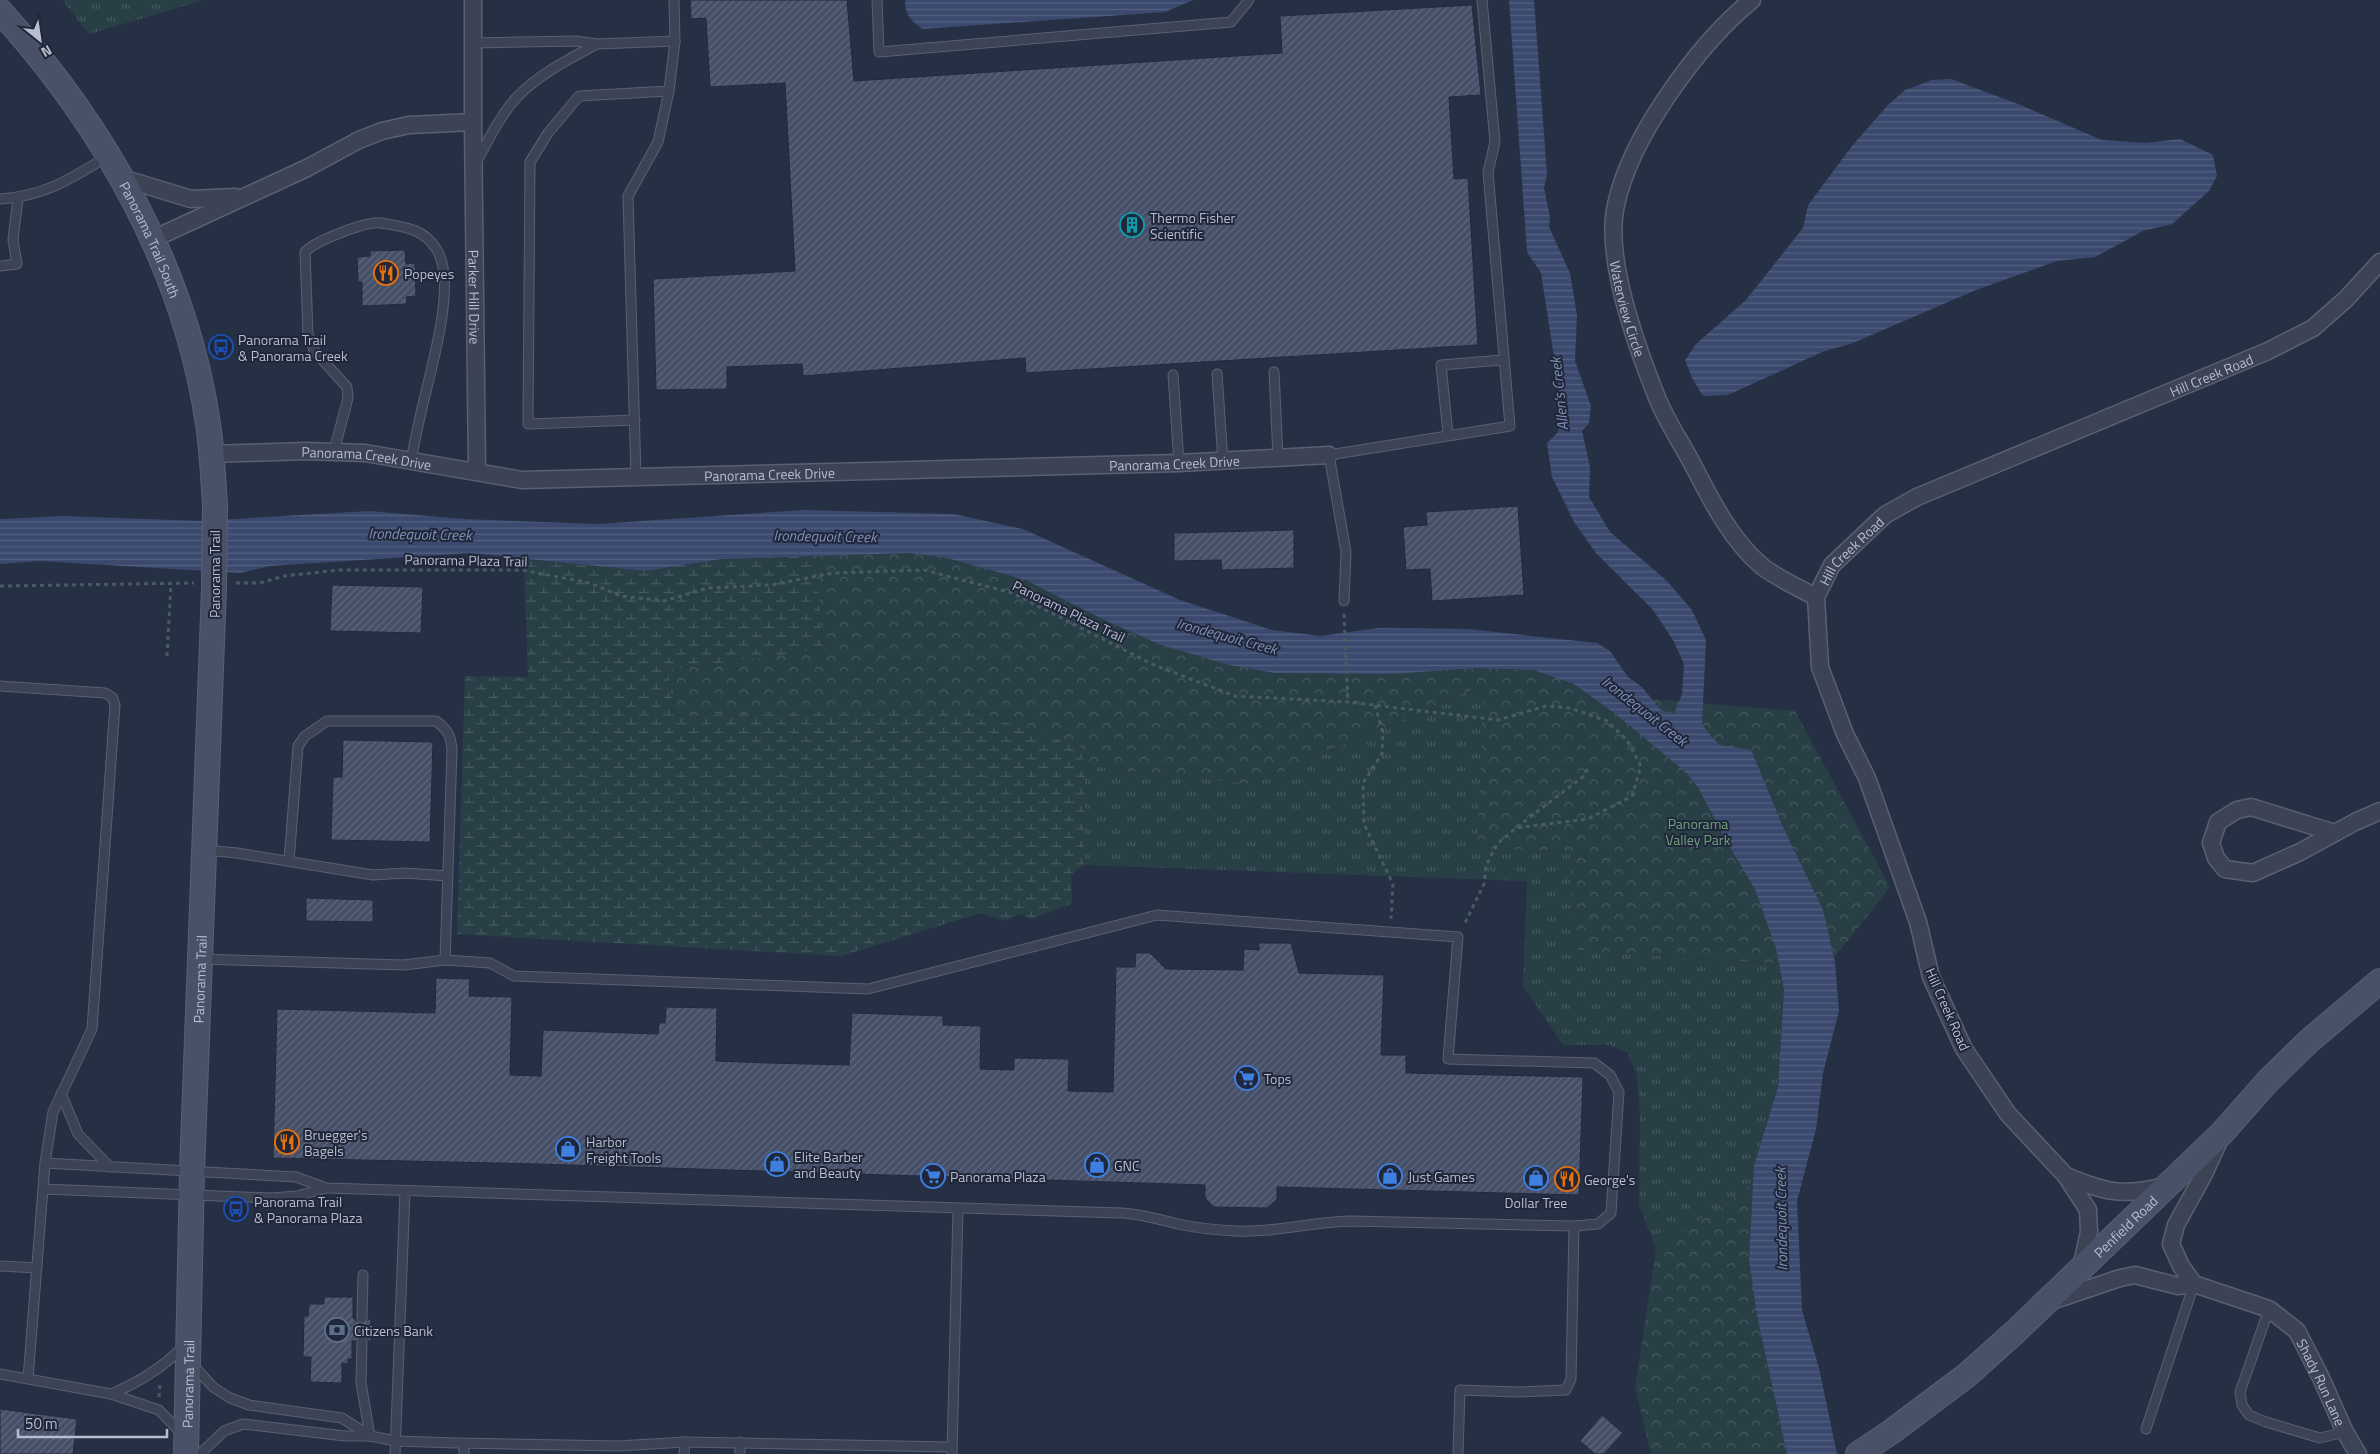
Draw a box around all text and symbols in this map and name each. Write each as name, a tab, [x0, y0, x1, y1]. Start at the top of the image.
north arrow	[15, 15, 65, 65]
text: N	[37, 40, 56, 63]
street label: Panorama Trail South	[115, 177, 186, 301]
place label: Thermo Fisher Scientific	[1150, 207, 1235, 244]
building icon: Thermo Fisher Scientific	[1119, 212, 1145, 238]
street label: Parker Hill Drive	[464, 250, 486, 344]
street label: Waterview Circle	[1605, 259, 1651, 359]
restaurant icon: Popeyes	[373, 260, 399, 286]
place label: Popeyes	[404, 263, 454, 284]
place label: Panorama Trail & Panorama Creek	[238, 329, 348, 366]
bus stop icon: Panorama Trail & Panorama Creek	[208, 334, 234, 360]
street label: Hill Creek Road	[2166, 348, 2256, 401]
water label: Allen's Creek	[1543, 354, 1574, 432]
street label: Panorama Creek Drive	[301, 440, 433, 475]
street label: Panorama Creek Drive	[1109, 449, 1240, 475]
street label: Panorama Creek Drive	[704, 461, 835, 486]
street label: Hill Creek Road	[1813, 511, 1888, 589]
water label: Irondequoit Creek	[368, 522, 474, 546]
water label: Irondequoit Creek	[773, 524, 879, 548]
street label: Panorama Trail	[204, 530, 225, 618]
street label: Panorama Plaza Trail	[404, 548, 528, 572]
street label: Panorama Plaza Trail	[1009, 575, 1129, 647]
water label: Irondequoit Creek	[1174, 611, 1282, 661]
water label: Irondequoit Creek	[1597, 670, 1695, 753]
park label: Panorama Valley Park	[1666, 813, 1731, 850]
street label: Panorama Trail	[187, 935, 211, 1024]
street label: Hill Creek Road	[1920, 964, 1976, 1054]
supermarket icon: Tops	[1234, 1065, 1260, 1091]
place label: Tops	[1264, 1068, 1291, 1089]
place label: Bruegger's Bagels	[304, 1124, 368, 1161]
restaurant icon: Bruegger's Bagels	[274, 1129, 300, 1155]
place label: Harbor Freight Tools	[586, 1131, 661, 1168]
shop icon: Harbor Freight Tools	[555, 1136, 581, 1162]
place label: Elite Barber and Beauty	[794, 1146, 863, 1183]
shop icon: Elite Barber and Beauty	[764, 1151, 790, 1177]
shop icon: GNC	[1084, 1152, 1110, 1178]
place label: GNC	[1114, 1155, 1140, 1176]
supermarket icon: Panorama Plaza	[920, 1163, 946, 1189]
shop icon: Just Games	[1377, 1163, 1403, 1189]
shop icon: Dollar Tree	[1523, 1165, 1549, 1191]
water label: Irondequoit Creek	[1769, 1165, 1793, 1271]
place label: Panorama Plaza	[950, 1166, 1046, 1187]
place label: Just Games	[1408, 1166, 1475, 1187]
restaurant icon: George's	[1554, 1166, 1580, 1192]
place label: George's	[1584, 1169, 1635, 1190]
street label: Penfield Road	[2088, 1190, 2162, 1262]
place label: Panorama Trail & Panorama Plaza	[254, 1191, 362, 1228]
place label: Dollar Tree	[1505, 1192, 1567, 1213]
bus stop icon: Panorama Trail & Panorama Plaza	[223, 1196, 249, 1222]
bank icon: Citizens Bank	[324, 1317, 350, 1343]
place label: Citizens Bank	[354, 1320, 433, 1341]
street label: Shady Run Lane	[2292, 1335, 2351, 1429]
street label: Panorama Trail	[176, 1340, 199, 1428]
scale bar	[18, 1406, 166, 1438]
text: 50 m	[25, 1412, 58, 1435]

